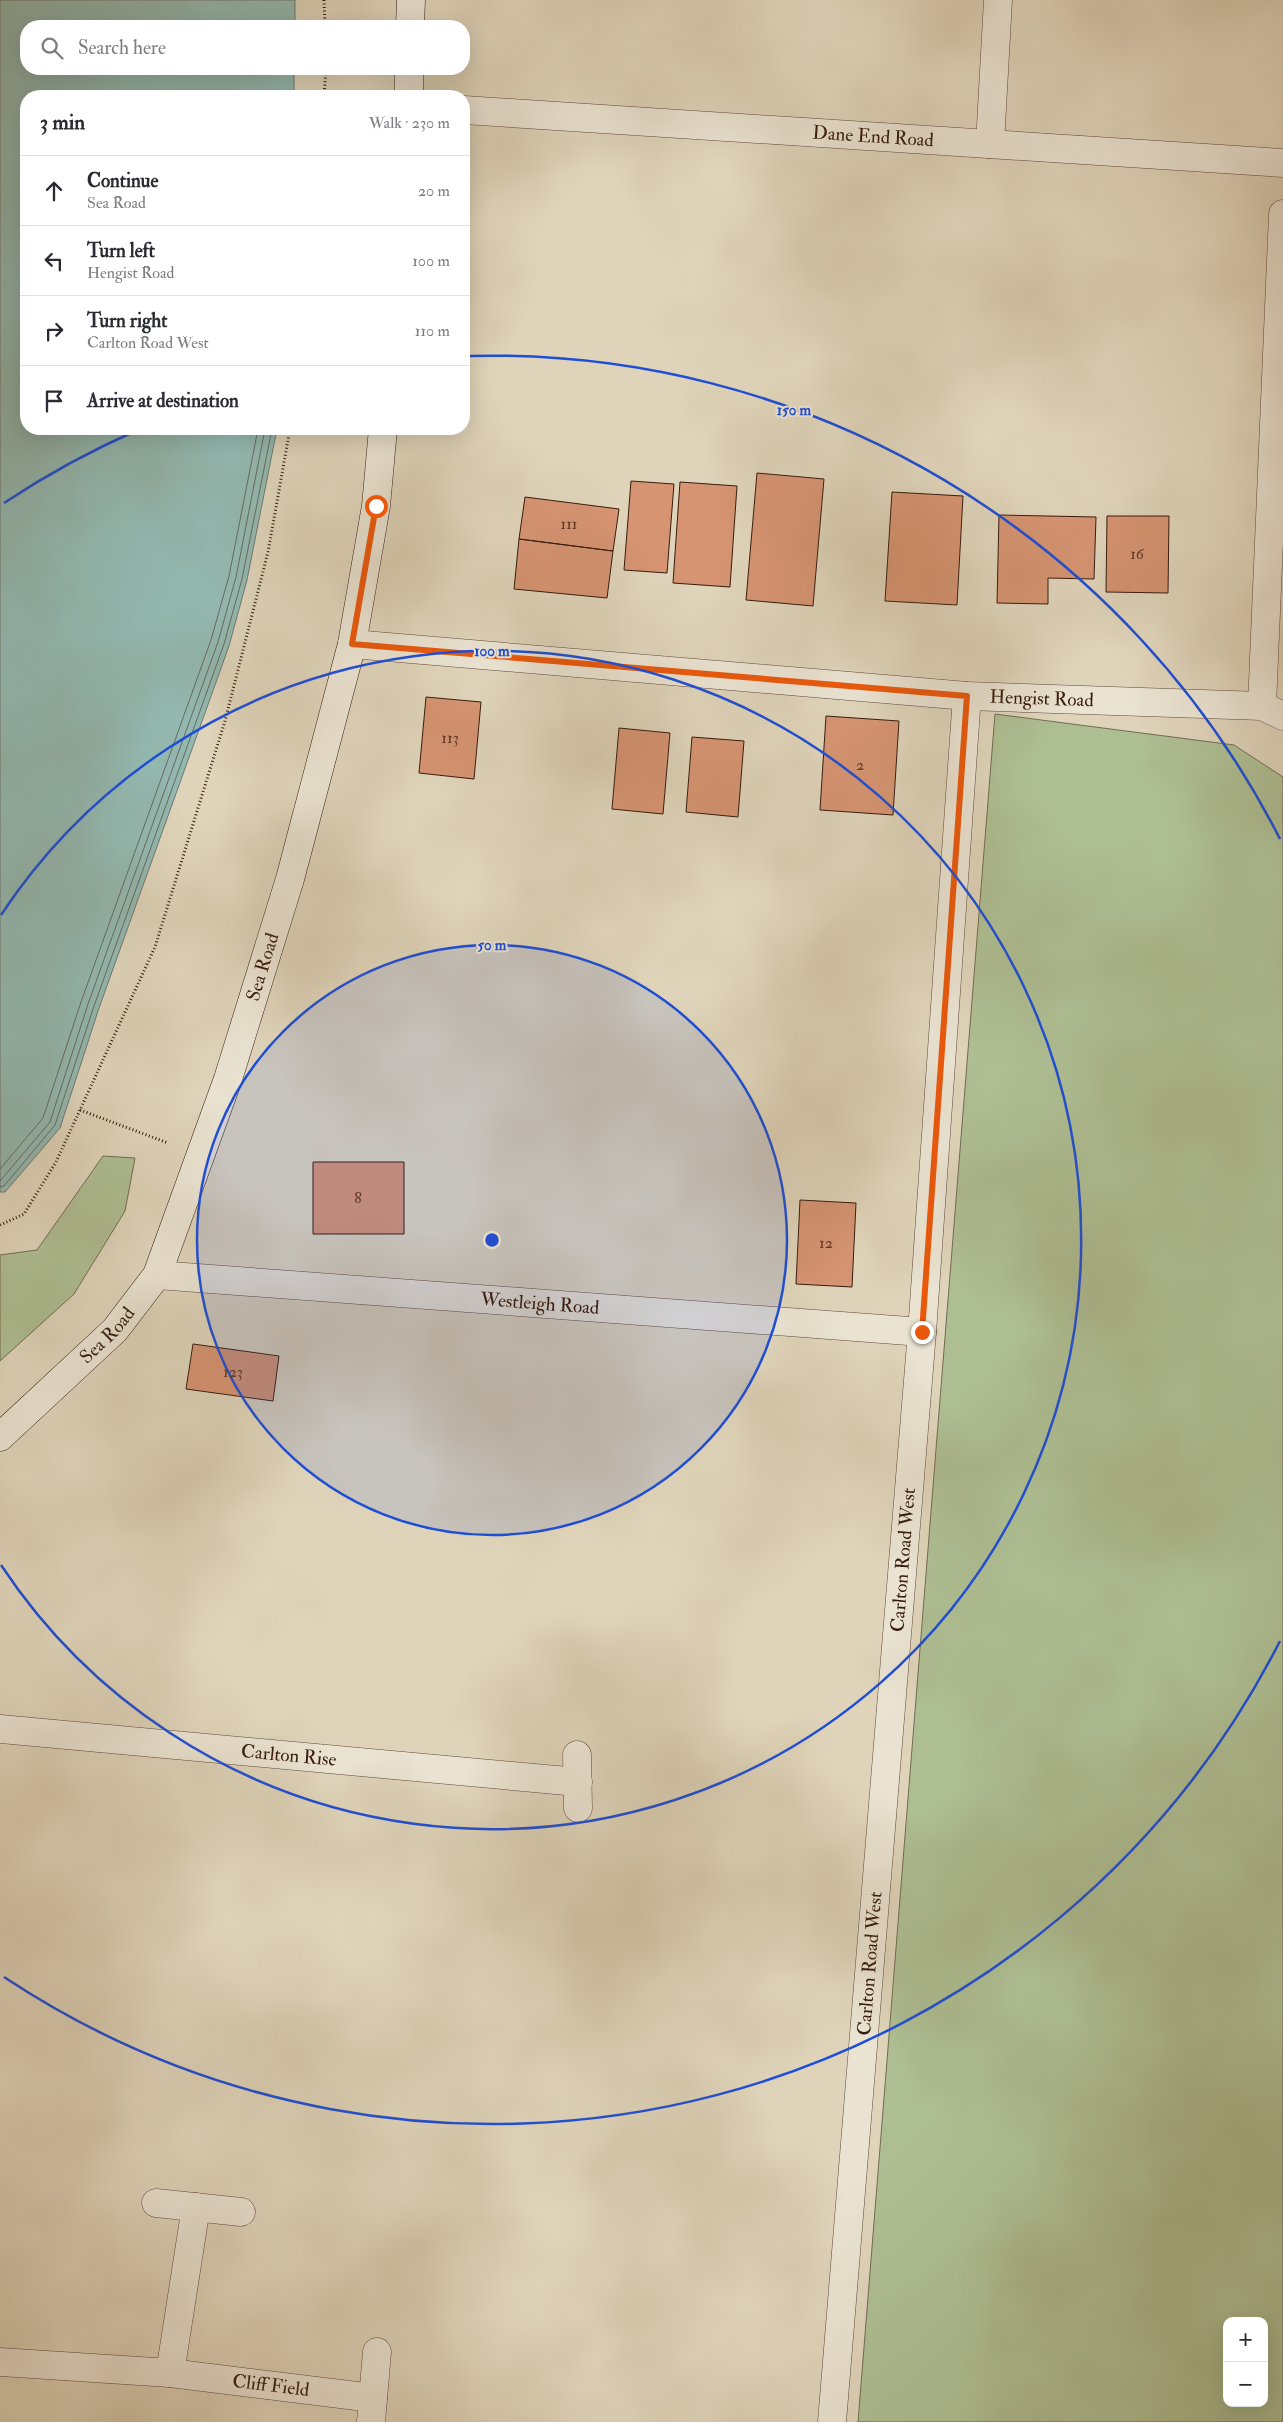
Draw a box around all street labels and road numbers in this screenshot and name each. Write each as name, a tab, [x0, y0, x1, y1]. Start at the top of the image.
street label: Dane End Road	[812, 121, 935, 152]
street label: Hengist Road	[989, 685, 1095, 712]
street label: Sea Road	[241, 929, 285, 1004]
street label: Westleigh Road	[479, 1287, 601, 1320]
street label: Sea Road	[75, 1302, 141, 1369]
street label: Carlton Road West	[885, 1487, 921, 1633]
street label: Carlton Rise	[240, 1739, 338, 1772]
street label: Carlton Road West	[852, 1891, 888, 2037]
street label: Cliff Field	[231, 2369, 311, 2402]

